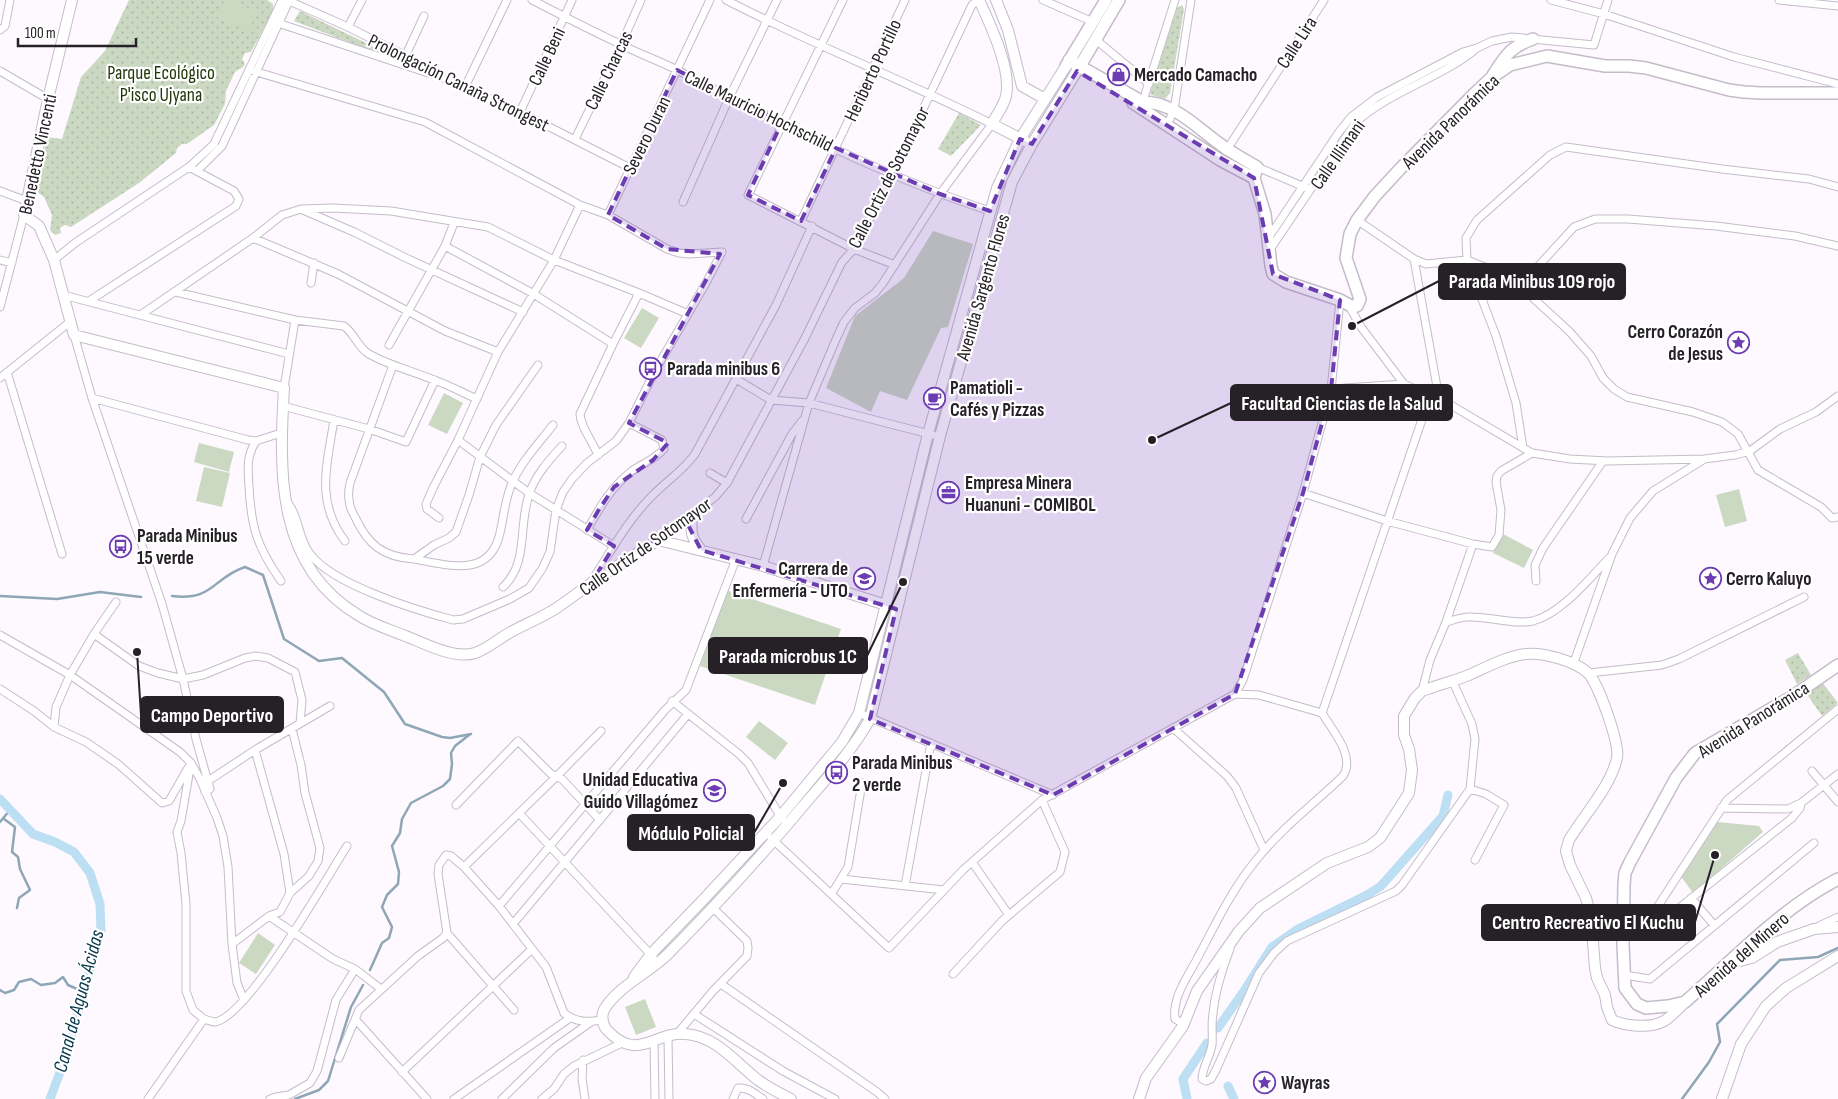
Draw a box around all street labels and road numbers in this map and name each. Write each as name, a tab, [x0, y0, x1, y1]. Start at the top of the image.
street label: Calle Lira	[1272, 13, 1322, 73]
street label: Heriberto Portillo	[840, 16, 907, 125]
street label: Calle Beni	[524, 24, 571, 89]
street label: Calle Charcas	[580, 27, 638, 114]
street label: Prolongación Canaña Strongest	[364, 30, 553, 137]
street label: Calle Mauricio Hochschild	[680, 65, 836, 157]
street label: Avenida Panorámica	[1397, 70, 1505, 175]
street label: Benedetto Vincenti	[14, 92, 62, 217]
street label: Severo Duran	[619, 93, 676, 179]
street label: Calle Ortiz de Sotomayor	[844, 102, 935, 252]
street label: Calle Illimani	[1306, 116, 1371, 194]
street label: Avenida Sargento Flores	[951, 211, 1015, 364]
street label: Calle Ortiz de Sotomayor	[575, 493, 717, 601]
street label: Avenida Panorámica	[1693, 677, 1814, 764]
street label: Avenida del Minero	[1689, 908, 1794, 1003]

